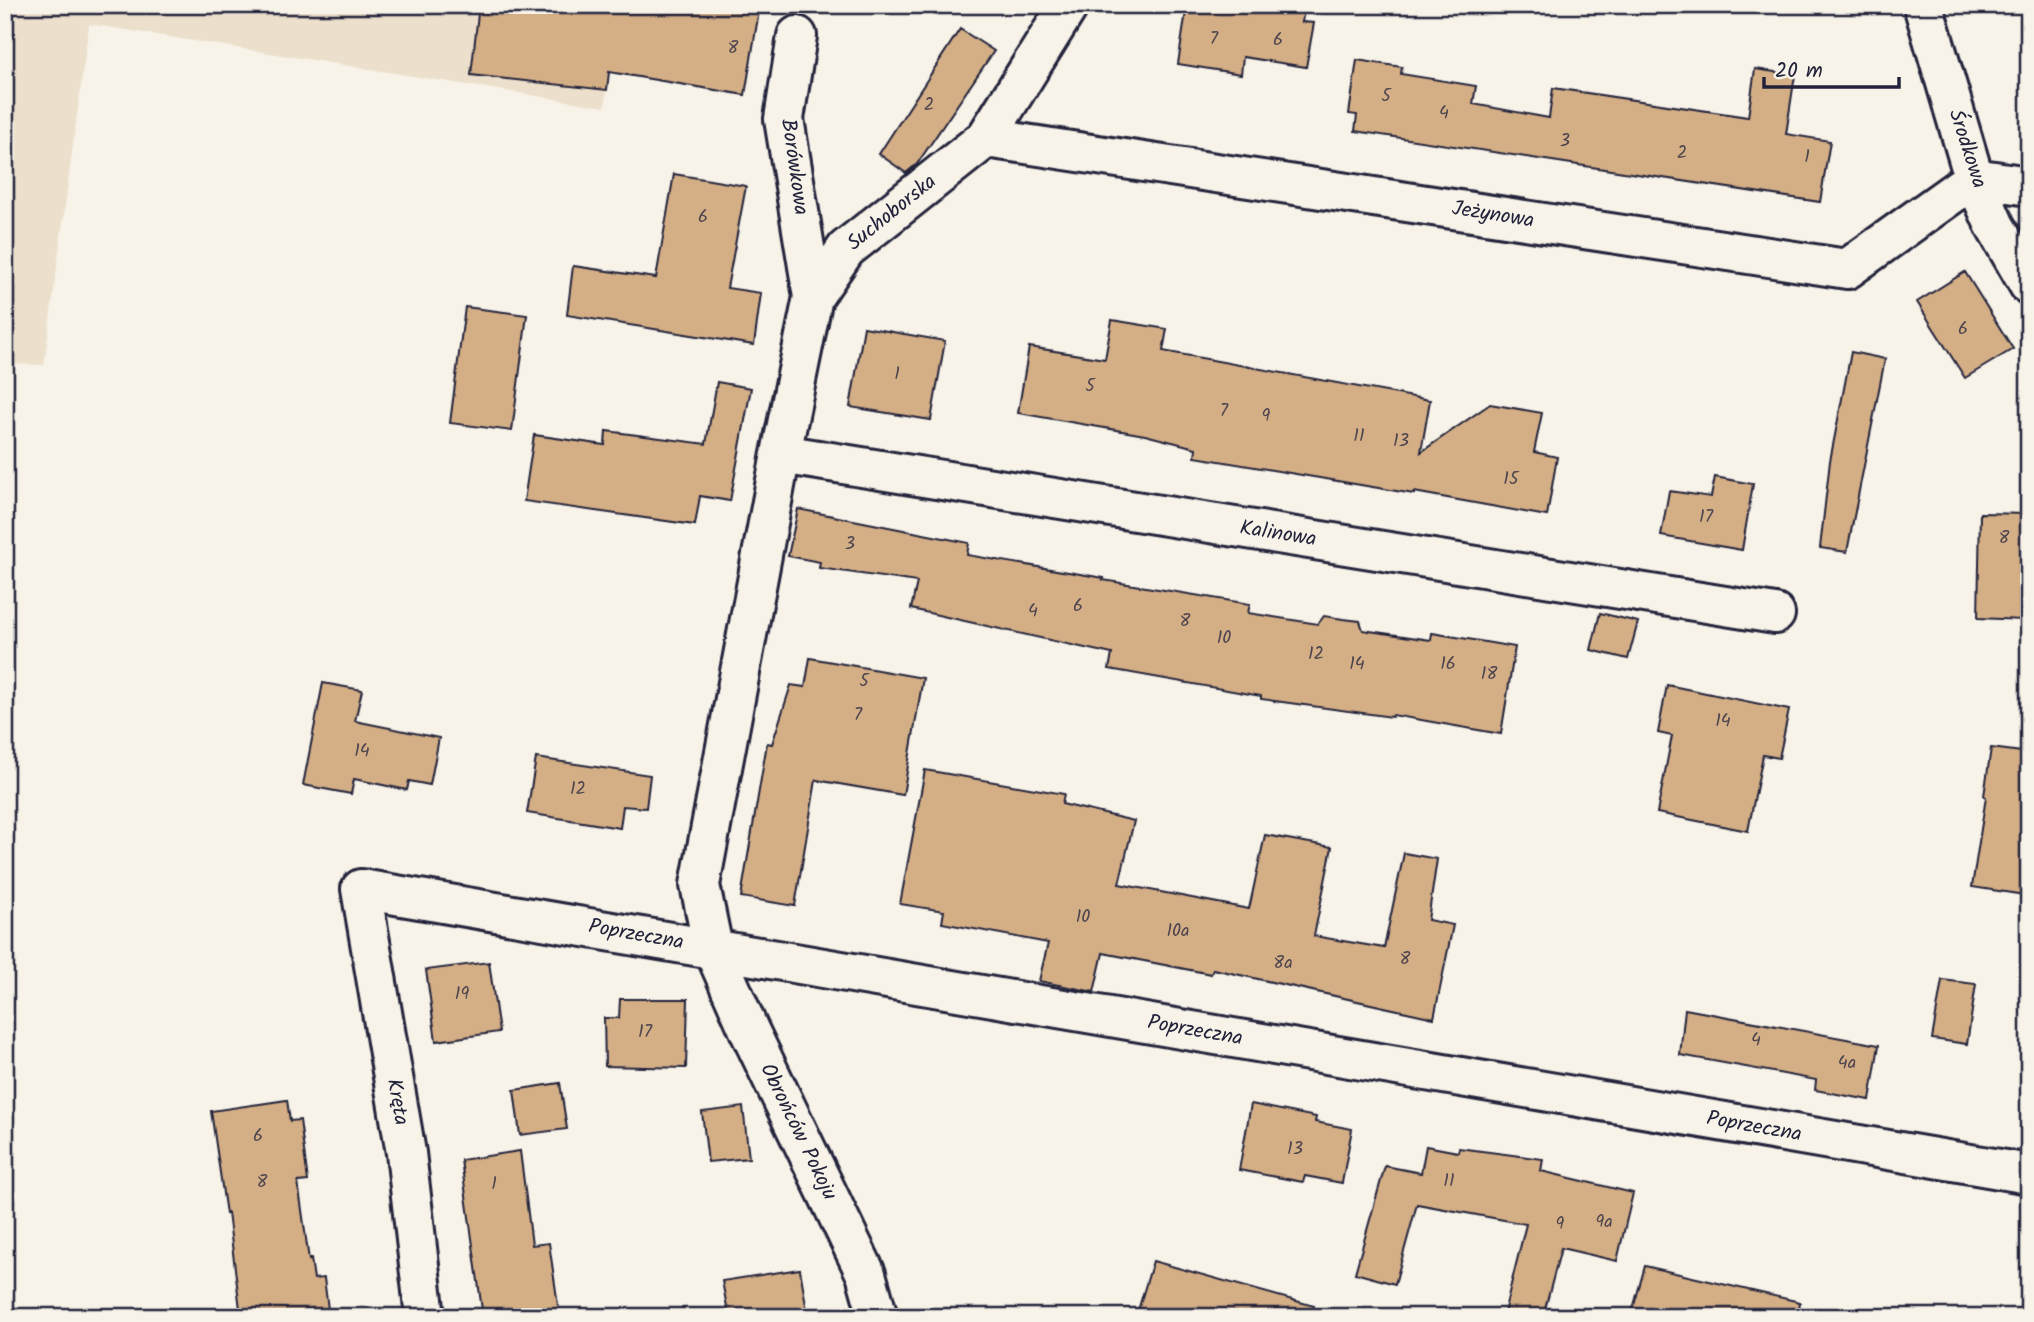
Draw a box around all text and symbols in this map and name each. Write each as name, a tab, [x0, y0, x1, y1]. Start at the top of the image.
house number: 7	[1210, 25, 1219, 54]
house number: 6	[1273, 26, 1283, 55]
house number: 8	[728, 34, 739, 63]
scale bar	[1764, 46, 1899, 90]
text: 20 m	[1775, 55, 1823, 88]
house number: 5	[1381, 82, 1392, 111]
house number: 2	[924, 91, 934, 120]
house number: 4	[1439, 99, 1449, 128]
street label: Środkowa	[1939, 105, 1995, 193]
street label: Borówkowa	[771, 117, 817, 217]
house number: 3	[1560, 127, 1570, 156]
house number: 2	[1677, 139, 1687, 168]
house number: 1	[1804, 143, 1810, 172]
street label: Suchoborska	[840, 166, 944, 260]
street label: Jeżynowa	[1449, 192, 1537, 238]
house number: 6	[698, 203, 708, 232]
house number: 6	[1958, 315, 1968, 344]
house number: 1	[894, 360, 900, 389]
house number: 5	[1085, 372, 1096, 401]
house number: 7	[1220, 397, 1229, 426]
house number: 9	[1262, 402, 1271, 431]
house number: 11	[1353, 422, 1365, 451]
house number: 13	[1393, 427, 1409, 456]
house number: 15	[1503, 465, 1520, 494]
house number: 17	[1699, 503, 1714, 532]
street label: Kalinowa	[1237, 512, 1319, 556]
house number: 8	[1999, 524, 2010, 553]
house number: 3	[845, 530, 855, 559]
house number: 6	[1073, 592, 1083, 621]
house number: 4	[1028, 597, 1038, 626]
house number: 8	[1180, 607, 1191, 636]
house number: 10	[1217, 624, 1231, 653]
house number: 12	[1308, 640, 1324, 669]
house number: 14	[1349, 650, 1365, 679]
house number: 16	[1440, 650, 1456, 679]
house number: 18	[1481, 660, 1497, 689]
house number: 5	[859, 667, 870, 696]
house number: 7	[854, 701, 863, 730]
house number: 14	[1715, 707, 1731, 736]
house number: 14	[354, 737, 370, 766]
house number: 12	[570, 775, 586, 804]
house number: 10	[1076, 903, 1090, 932]
street label: Poprzeczna	[586, 910, 686, 960]
house number: 10a	[1166, 917, 1190, 946]
house number: 8	[1400, 945, 1411, 974]
house number: 8a	[1273, 949, 1293, 978]
house number: 19	[455, 980, 469, 1009]
street label: Poprzeczna	[1145, 1006, 1245, 1056]
house number: 17	[638, 1018, 653, 1047]
house number: 4	[1751, 1026, 1761, 1055]
house number: 4a	[1838, 1049, 1856, 1078]
street label: Obrońców Pokoju	[751, 1058, 845, 1206]
street label: Kręta	[377, 1076, 417, 1128]
street label: Poprzeczna	[1704, 1102, 1804, 1152]
house number: 6	[253, 1122, 263, 1151]
house number: 13	[1287, 1135, 1303, 1164]
house number: 11	[1443, 1167, 1455, 1196]
house number: 8	[257, 1168, 268, 1197]
house number: 1	[491, 1170, 497, 1199]
house number: 9a	[1595, 1208, 1613, 1237]
house number: 9	[1556, 1210, 1565, 1239]

